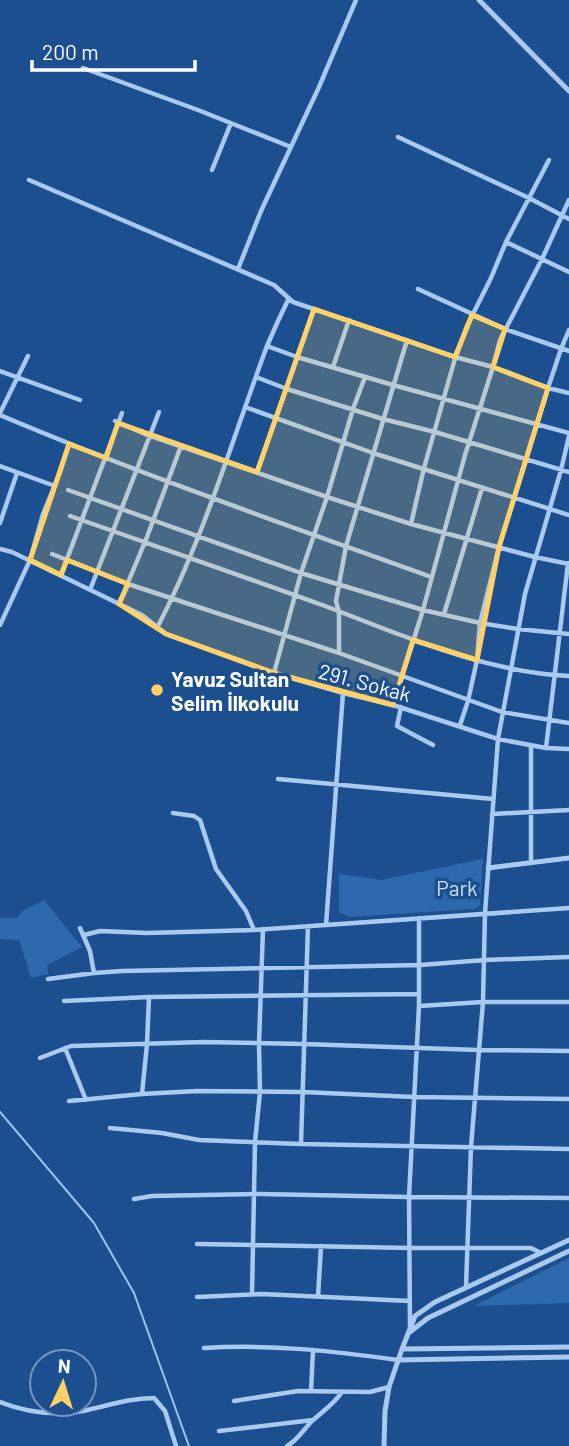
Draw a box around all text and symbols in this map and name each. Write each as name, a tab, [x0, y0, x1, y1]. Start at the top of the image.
scale bar	[32, 28, 194, 72]
text: 200 m	[42, 39, 99, 64]
street label: 291. Sokak	[316, 658, 414, 706]
place label: Yavuz Sultan Selim İlkokulu	[171, 666, 299, 715]
marker: Yavuz Sultan Selim İlkokulu	[149, 682, 165, 698]
park label: Park	[436, 875, 478, 900]
north arrow	[28, 1348, 98, 1418]
text: N	[57, 1354, 71, 1377]

